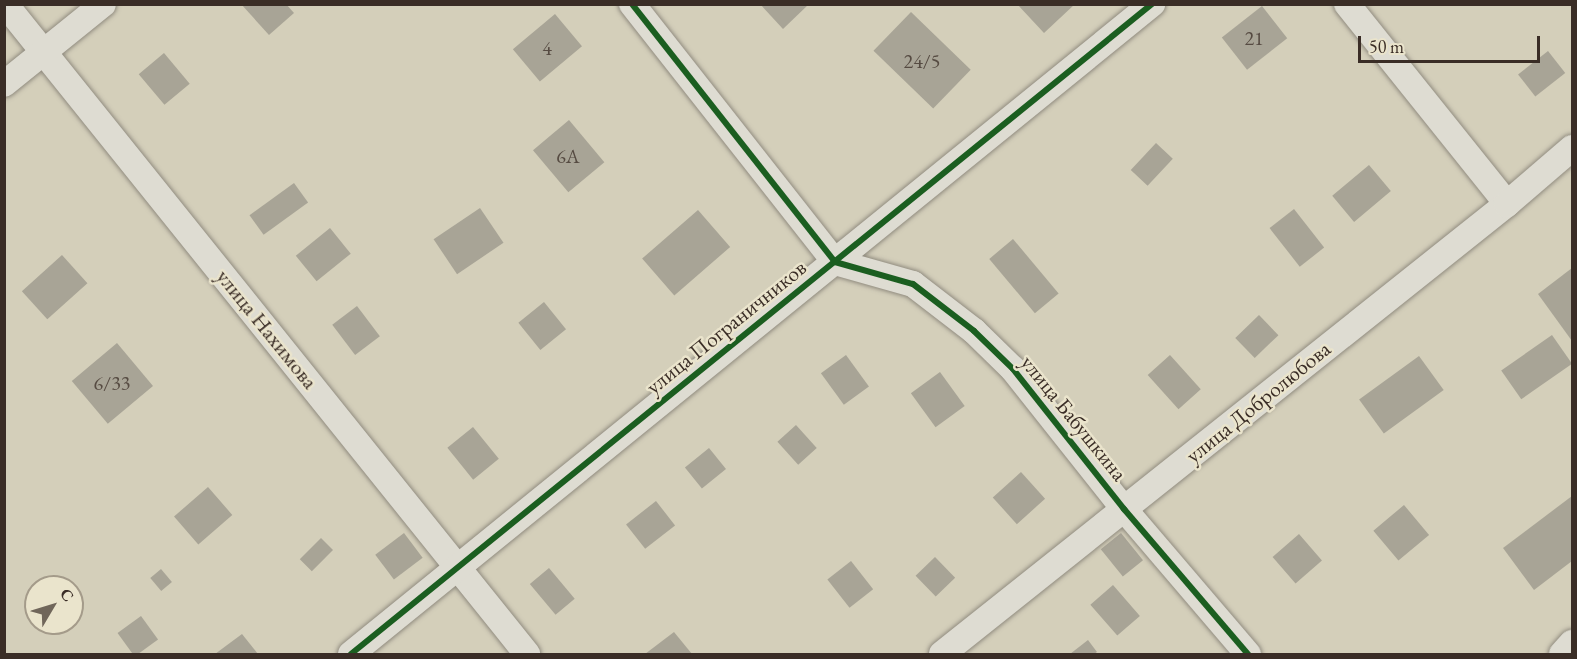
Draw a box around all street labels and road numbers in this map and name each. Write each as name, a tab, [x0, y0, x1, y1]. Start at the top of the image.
street label: улица Пограничников	[640, 254, 812, 400]
street label: улица Нахимова	[211, 264, 323, 394]
street label: улица Добролюбова	[1180, 335, 1336, 469]
street label: улица Бабушкина	[1015, 350, 1133, 486]

